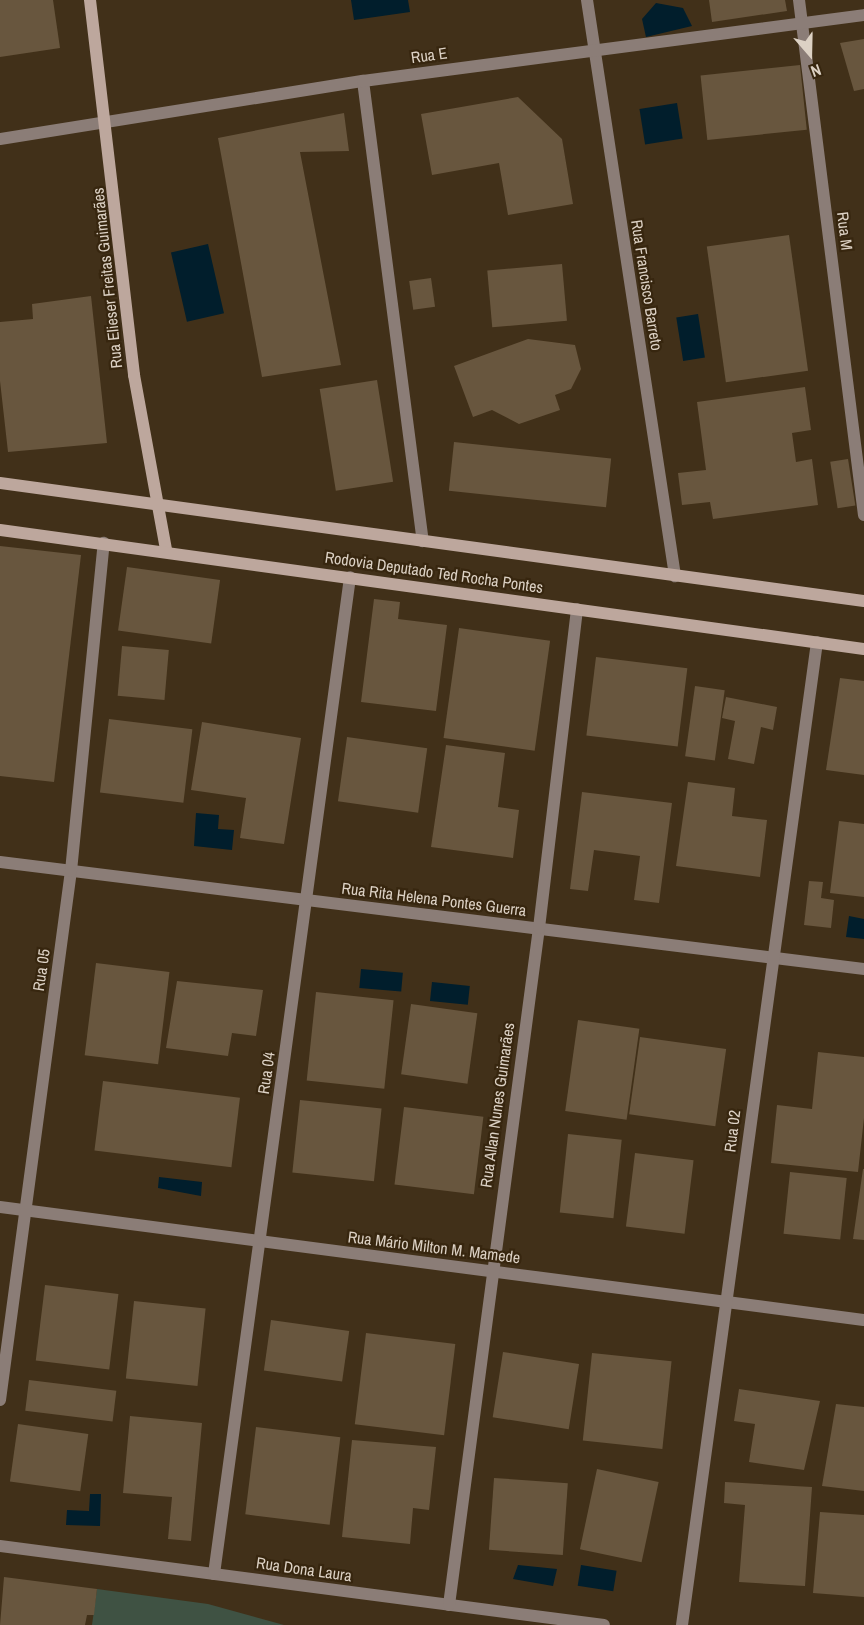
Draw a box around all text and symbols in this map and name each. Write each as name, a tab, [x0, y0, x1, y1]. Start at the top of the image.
north arrow	[780, 24, 840, 84]
street label: Rua E	[410, 43, 448, 67]
text: N	[808, 59, 824, 83]
street label: Rua Elieser Freitas Guimarães	[88, 187, 126, 369]
street label: Rua M	[833, 211, 857, 251]
street label: Rua Francisco Barreto	[627, 218, 667, 352]
street label: Rodovia Deputado Ted Rocha Pontes	[324, 547, 544, 597]
street label: Rua Rita Helena Pontes Guerra	[341, 878, 527, 920]
street label: Rua 05	[29, 948, 53, 992]
street label: Rua Allan Nunes Guimarães	[476, 1021, 518, 1189]
street label: Rua 04	[254, 1051, 278, 1095]
street label: Rua 02	[720, 1109, 744, 1153]
street label: Rua Mário Milton M. Mamede	[347, 1227, 521, 1267]
street label: Rua Dona Laura	[255, 1553, 353, 1585]

